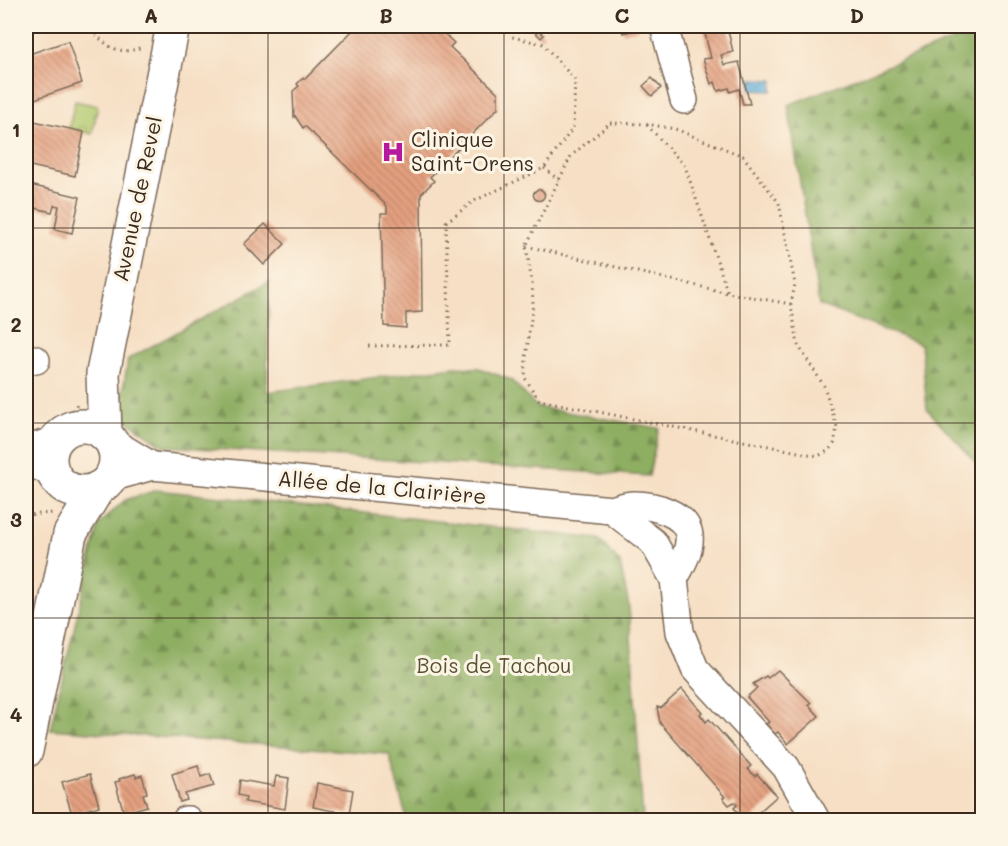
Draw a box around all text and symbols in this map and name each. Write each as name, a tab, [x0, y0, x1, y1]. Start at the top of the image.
text: A	[144, 2, 158, 28]
text: B	[379, 2, 393, 28]
text: C	[615, 2, 630, 28]
text: D	[850, 2, 864, 28]
street label: Avenue de Revel	[106, 114, 167, 284]
text: 1	[12, 116, 20, 142]
place label: Clinique Saint-Orens	[411, 125, 534, 176]
hospital icon: Clinique Saint-Orens	[380, 139, 406, 165]
text: 2	[10, 311, 22, 337]
street label: Allée de la Clairière	[277, 464, 488, 509]
text: 3	[10, 506, 22, 532]
park label: Bois de Tachou	[417, 651, 571, 678]
text: 4	[10, 701, 23, 727]

